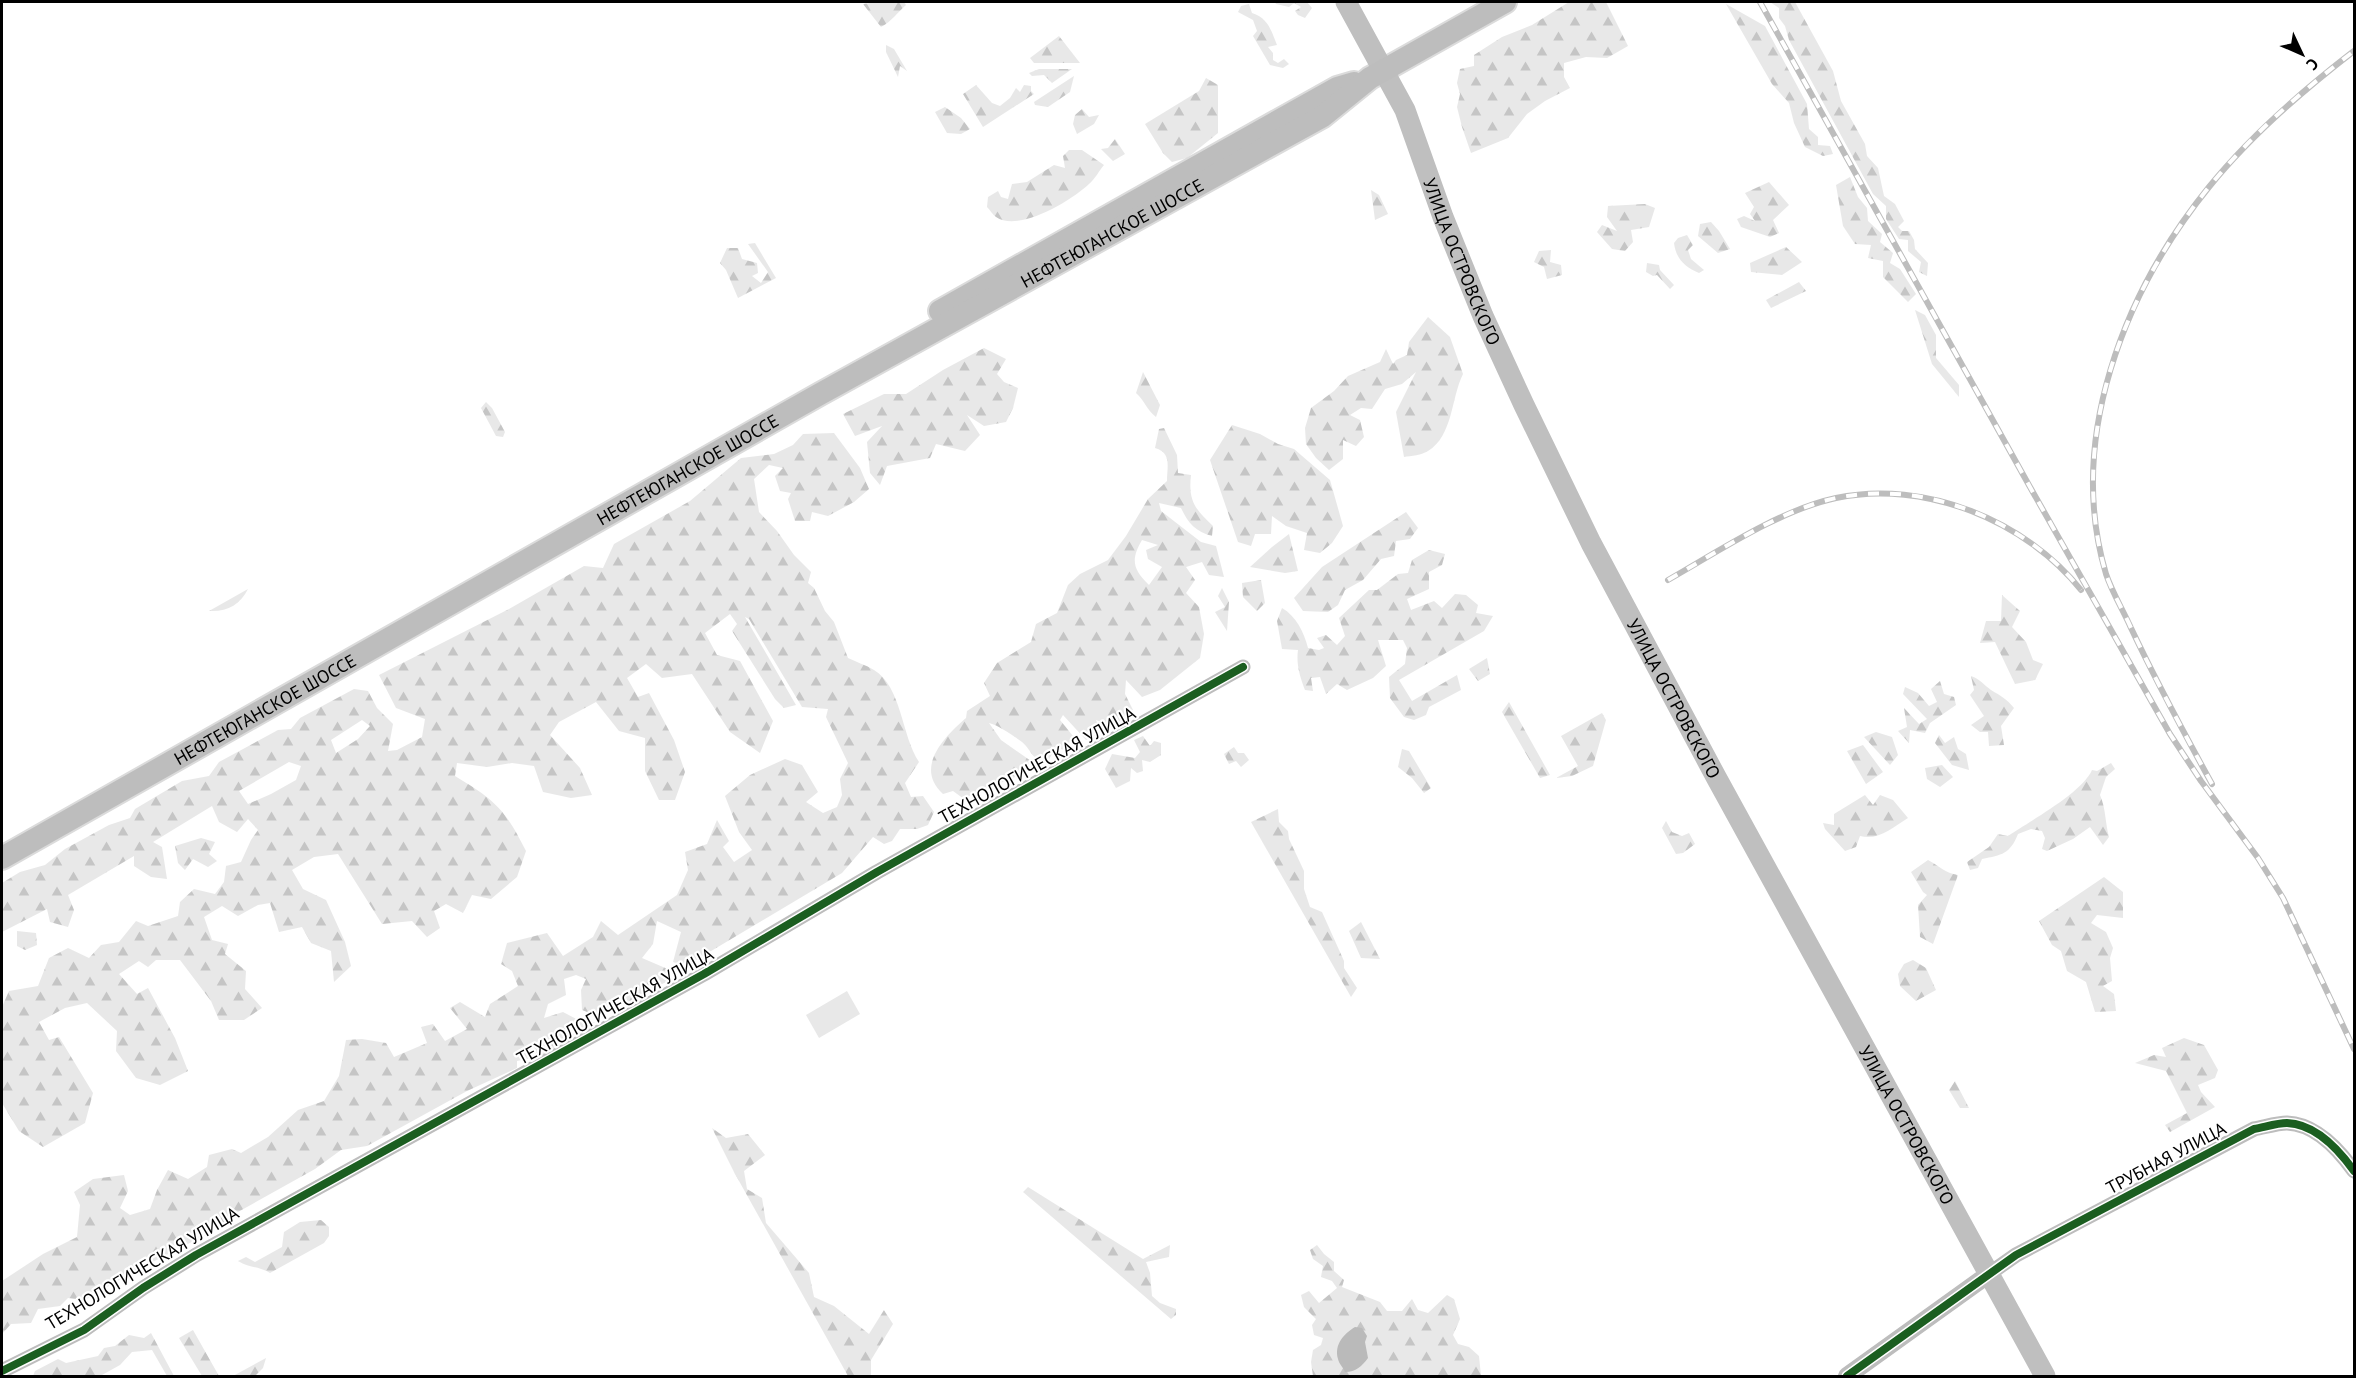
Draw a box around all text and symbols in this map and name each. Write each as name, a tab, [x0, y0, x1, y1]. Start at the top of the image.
north arrow	[2272, 24, 2332, 84]
text: С	[2302, 54, 2323, 75]
street label: НЕФТЕЮГАНСКОЕ ШОССЕ	[1016, 173, 1207, 292]
street label: УЛИЦА ОСТРОВСКОГО	[1419, 175, 1506, 349]
street label: НЕФТЕЮГАНСКОЕ ШОССЕ	[592, 408, 783, 530]
street label: УЛИЦА ОСТРОВСКОГО	[1622, 615, 1726, 782]
street label: НЕФТЕЮГАНСКОЕ ШОССЕ	[170, 648, 360, 770]
street label: ТЕХНОЛОГИЧЕСКАЯ УЛИЦА	[935, 701, 1140, 829]
street label: ТЕХНОЛОГИЧЕСКАЯ УЛИЦА	[513, 942, 718, 1070]
street label: УЛИЦА ОСТРОВСКОГО	[1854, 1041, 1960, 1208]
street label: ТРУБНАЯ УЛИЦА	[2102, 1117, 2230, 1199]
street label: ТЕХНОЛОГИЧЕСКАЯ УЛИЦА	[41, 1201, 243, 1335]

